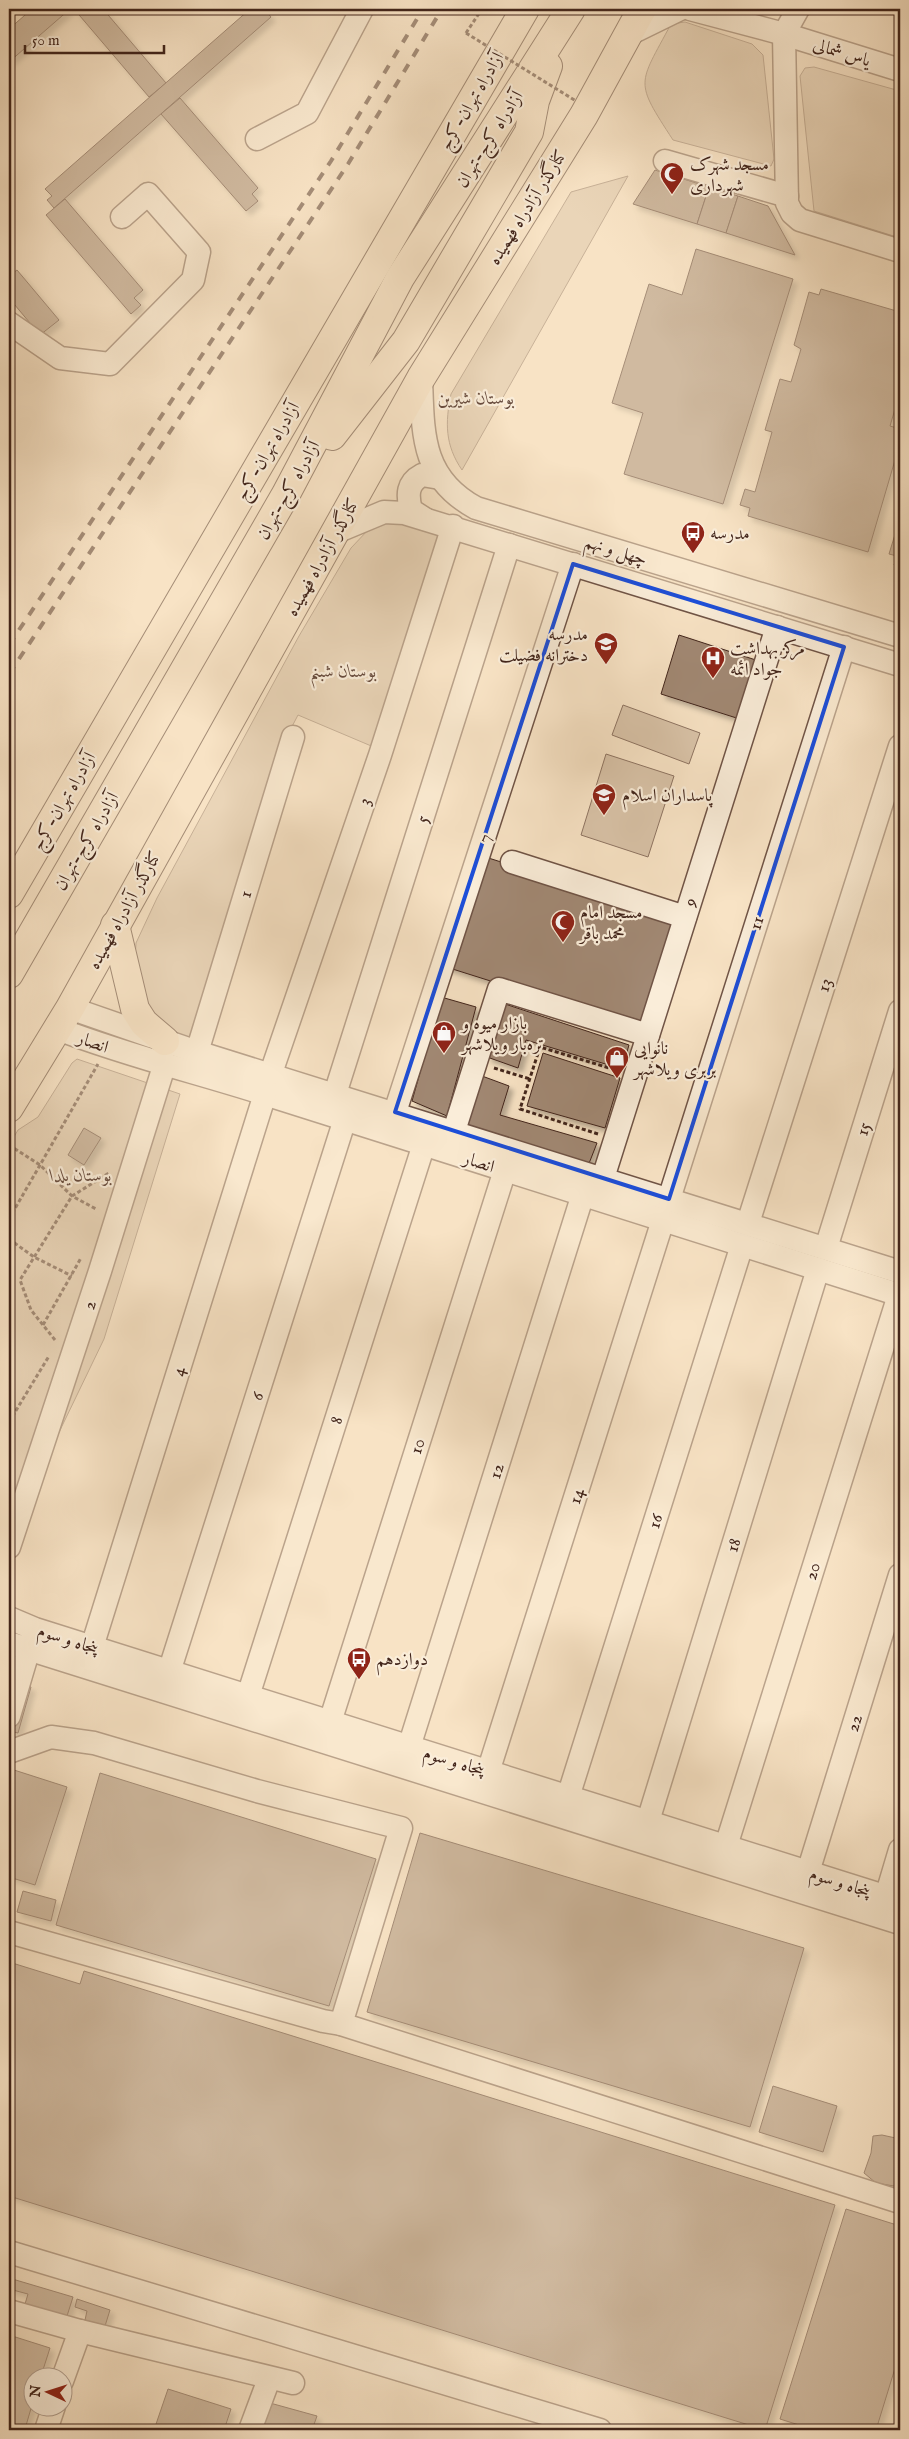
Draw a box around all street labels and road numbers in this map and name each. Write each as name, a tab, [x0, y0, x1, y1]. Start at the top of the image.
street label: یاس شمالی	[810, 34, 875, 74]
street label: آزادراه تهران-کرج	[435, 47, 513, 157]
street label: آزادراه کرج-تهران	[451, 85, 533, 194]
street label: کنارگذر آزادراه فهمیده	[481, 144, 573, 270]
street label: آزادراه تهران-کرج	[231, 397, 309, 507]
street label: آزادراه کرج-تهران	[253, 435, 330, 546]
street label: کنارگذر آزادراه فهمیده	[279, 493, 365, 621]
street label: چهل و نهم	[580, 531, 650, 576]
street label: آزادراه تهران-کرج	[27, 747, 105, 857]
street label: آزادراه کرج-تهران	[50, 787, 128, 897]
street label: 3	[353, 795, 377, 808]
street label: 5	[411, 812, 436, 826]
street label: 7	[473, 831, 498, 846]
street label: کنارگذر آزادراه فهمیده	[81, 846, 167, 974]
street label: 1	[234, 888, 258, 901]
street label: 9	[679, 895, 704, 911]
street label: 11	[744, 914, 770, 933]
street label: 13	[812, 976, 838, 995]
street label: انصار	[72, 1027, 111, 1060]
street label: 15	[852, 1119, 878, 1139]
street label: انصار	[458, 1147, 497, 1179]
street label: 2	[78, 1298, 103, 1313]
street label: 4	[167, 1364, 192, 1379]
street label: 6	[246, 1389, 271, 1404]
street label: 8	[325, 1414, 349, 1427]
street label: 10	[405, 1436, 432, 1457]
street label: 12	[484, 1461, 511, 1482]
street label: 14	[564, 1485, 591, 1507]
street label: 16	[643, 1511, 670, 1532]
street label: 18	[721, 1535, 747, 1555]
street label: 20	[800, 1560, 827, 1583]
street label: پنجاه و سوم	[33, 1620, 102, 1664]
street label: 22	[842, 1712, 869, 1735]
street label: پنجاه و سوم	[419, 1742, 488, 1786]
street label: پنجاه و سوم	[805, 1863, 874, 1907]

